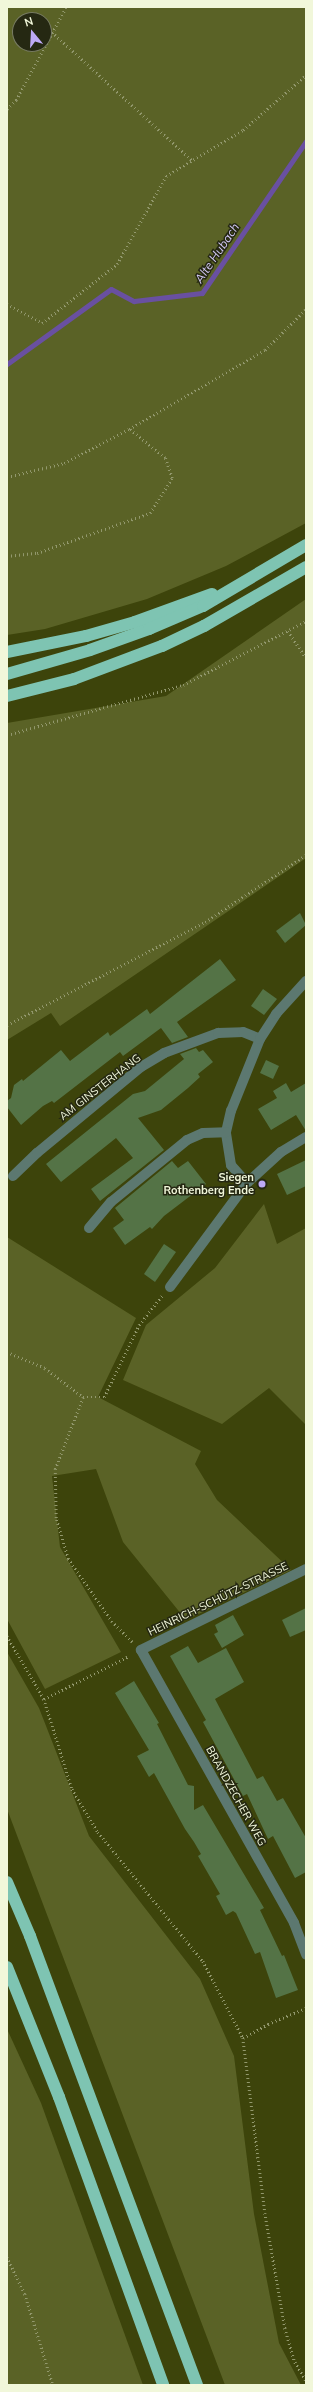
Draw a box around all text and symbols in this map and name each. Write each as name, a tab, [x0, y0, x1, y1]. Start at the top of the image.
north arrow	[12, 12, 52, 52]
text: N	[22, 14, 35, 29]
water label: Alte Hubach	[192, 220, 242, 286]
street label: AM GINSTERHANG	[57, 1051, 143, 1123]
place label: Siegen Rothenberg Ende	[164, 1171, 254, 1197]
marker: Siegen Rothenberg Ende	[257, 1179, 267, 1189]
street label: HEINRICH-SCHÜTZ-STRASSE	[146, 1559, 290, 1639]
street label: BRANDZECHER WEG	[203, 1744, 269, 1848]

